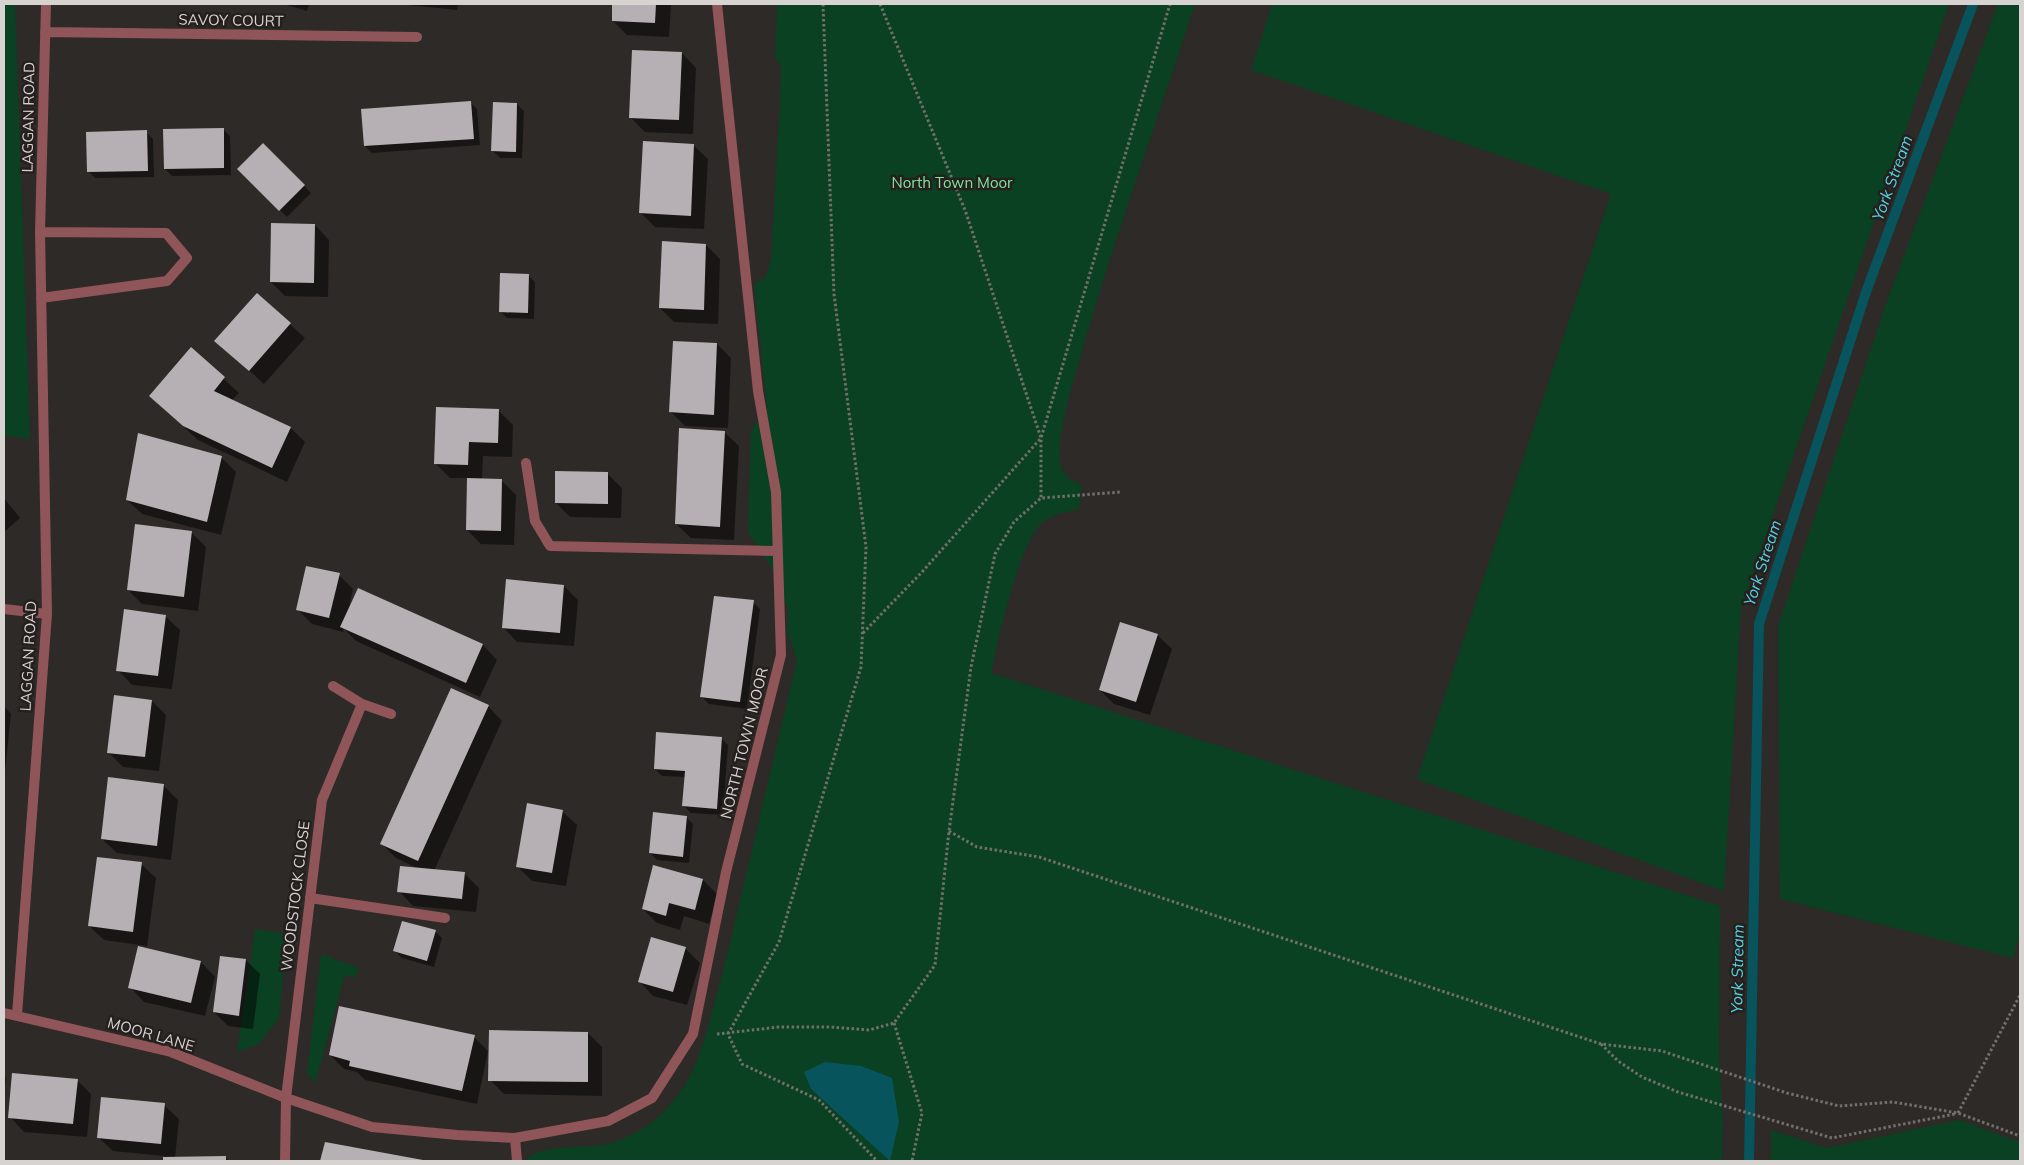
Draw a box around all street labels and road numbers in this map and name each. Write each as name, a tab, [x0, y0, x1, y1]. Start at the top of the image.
street label: SAVOY COURT	[178, 10, 284, 30]
street label: LAGGAN ROAD	[18, 61, 38, 173]
street label: LAGGAN ROAD	[16, 600, 40, 712]
street label: NORTH TOWN MOOR	[716, 665, 772, 821]
street label: WOODSTOCK CLOSE	[276, 820, 314, 972]
street label: MOOR LANE	[105, 1013, 197, 1055]

